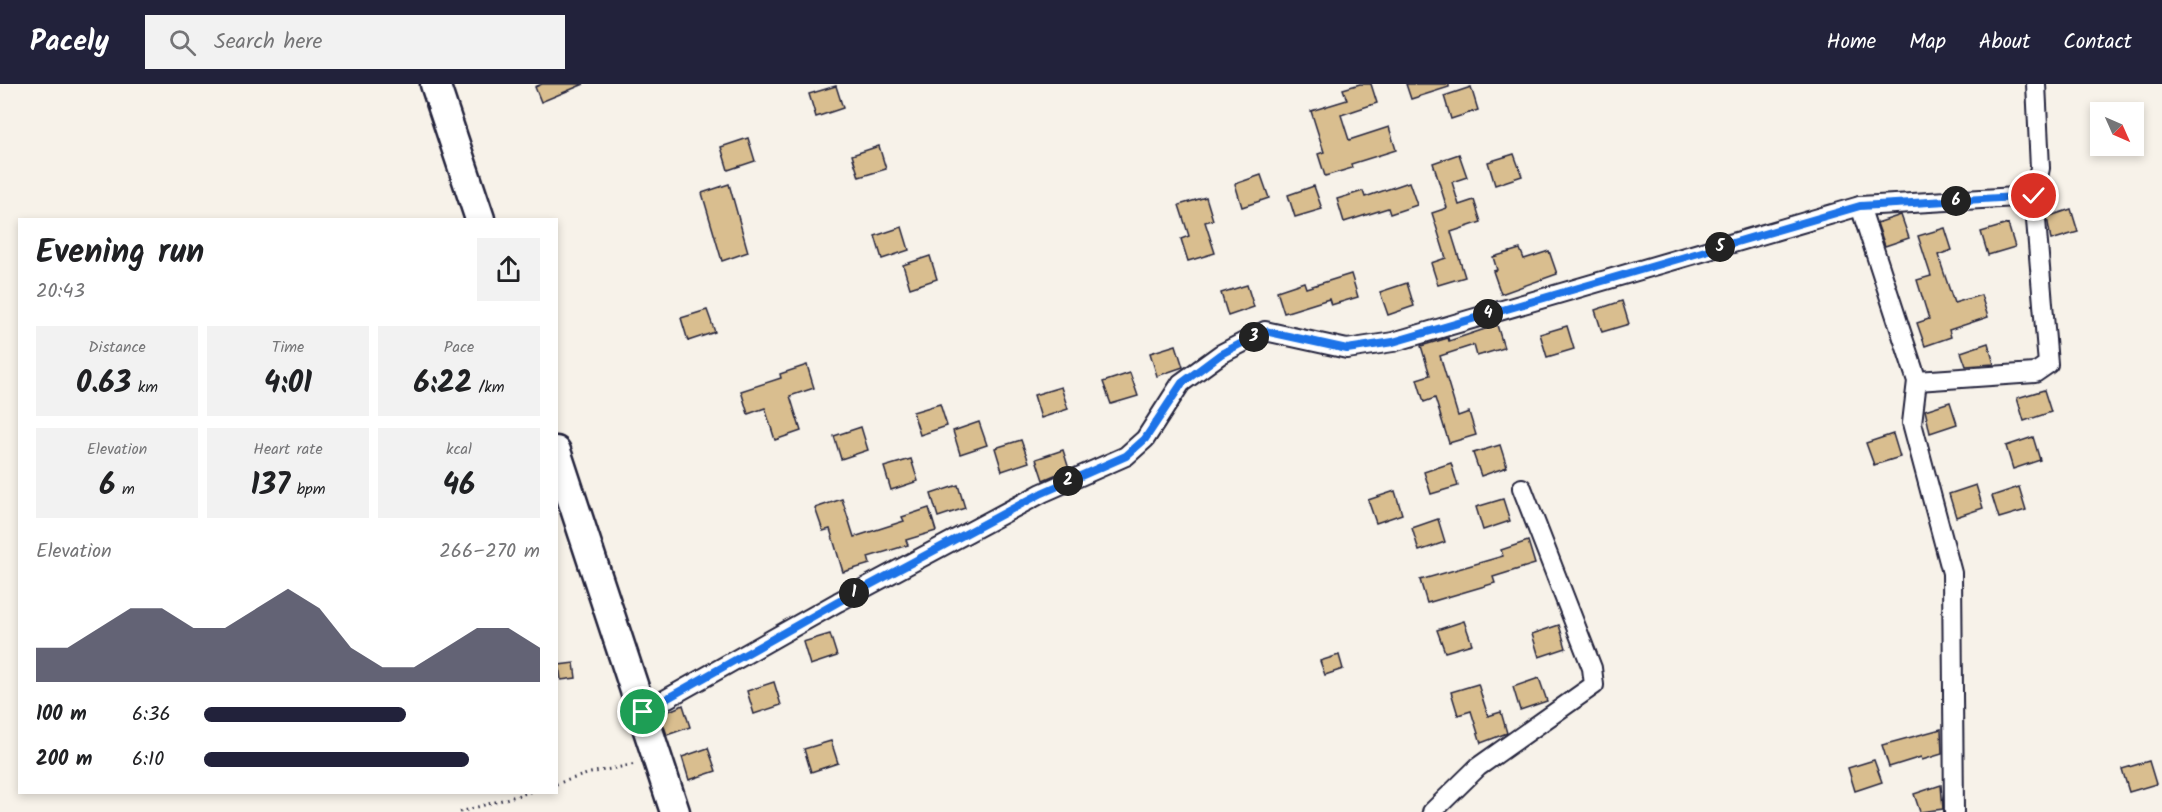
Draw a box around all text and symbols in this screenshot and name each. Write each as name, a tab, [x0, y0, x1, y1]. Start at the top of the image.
search box	[145, 15, 565, 69]
text: Pacely	[30, 20, 109, 65]
text: Search here	[214, 25, 323, 60]
icon: search	[166, 26, 199, 59]
text: Home	[1827, 26, 1876, 59]
text: Map	[1909, 26, 1946, 59]
text: About	[1979, 26, 2030, 59]
text: Contact	[2063, 26, 2132, 59]
north arrow	[2090, 102, 2144, 156]
map controls	[2090, 102, 2144, 156]
pin	[2008, 170, 2059, 221]
icon: check	[2017, 179, 2050, 212]
pin: 6	[1941, 186, 1971, 216]
text: 6	[1952, 188, 1960, 213]
text: Evening run	[36, 227, 204, 280]
pin: 5	[1705, 232, 1735, 262]
text: 5	[1716, 234, 1724, 259]
button: share	[477, 238, 540, 301]
text: 20:43	[36, 276, 85, 308]
pin: 4	[1473, 299, 1503, 329]
text: 4	[1484, 301, 1492, 326]
pin: 3	[1239, 322, 1269, 352]
text: 3	[1250, 324, 1258, 349]
text: Distance	[88, 335, 146, 360]
text: Time	[272, 335, 304, 360]
text: Pace	[444, 335, 474, 360]
text: 0.63	[76, 360, 131, 408]
text: 4:01	[264, 360, 312, 408]
text: 6:22	[414, 360, 472, 408]
text: km	[131, 375, 158, 400]
text: /km	[472, 375, 504, 400]
text: Elevation	[87, 437, 147, 462]
text: Heart rate	[253, 437, 323, 462]
text: kcal	[446, 437, 472, 462]
text: 6	[99, 462, 116, 510]
text: 137	[251, 462, 290, 510]
text: 46	[443, 462, 475, 510]
pin: 2	[1053, 466, 1083, 496]
text: 2	[1063, 468, 1073, 493]
text: m	[116, 477, 135, 502]
text: bpm	[290, 477, 325, 502]
text: Elevation	[36, 536, 112, 568]
text: 266–270 m	[439, 536, 540, 568]
pin: 1	[839, 578, 869, 608]
text: 1	[852, 580, 856, 605]
pin	[617, 686, 668, 737]
icon: arrive	[626, 695, 659, 728]
text: 100 m	[36, 699, 87, 731]
text: 6:36	[132, 699, 171, 731]
text: 200 m	[36, 744, 92, 776]
text: 6:10	[132, 744, 164, 776]

